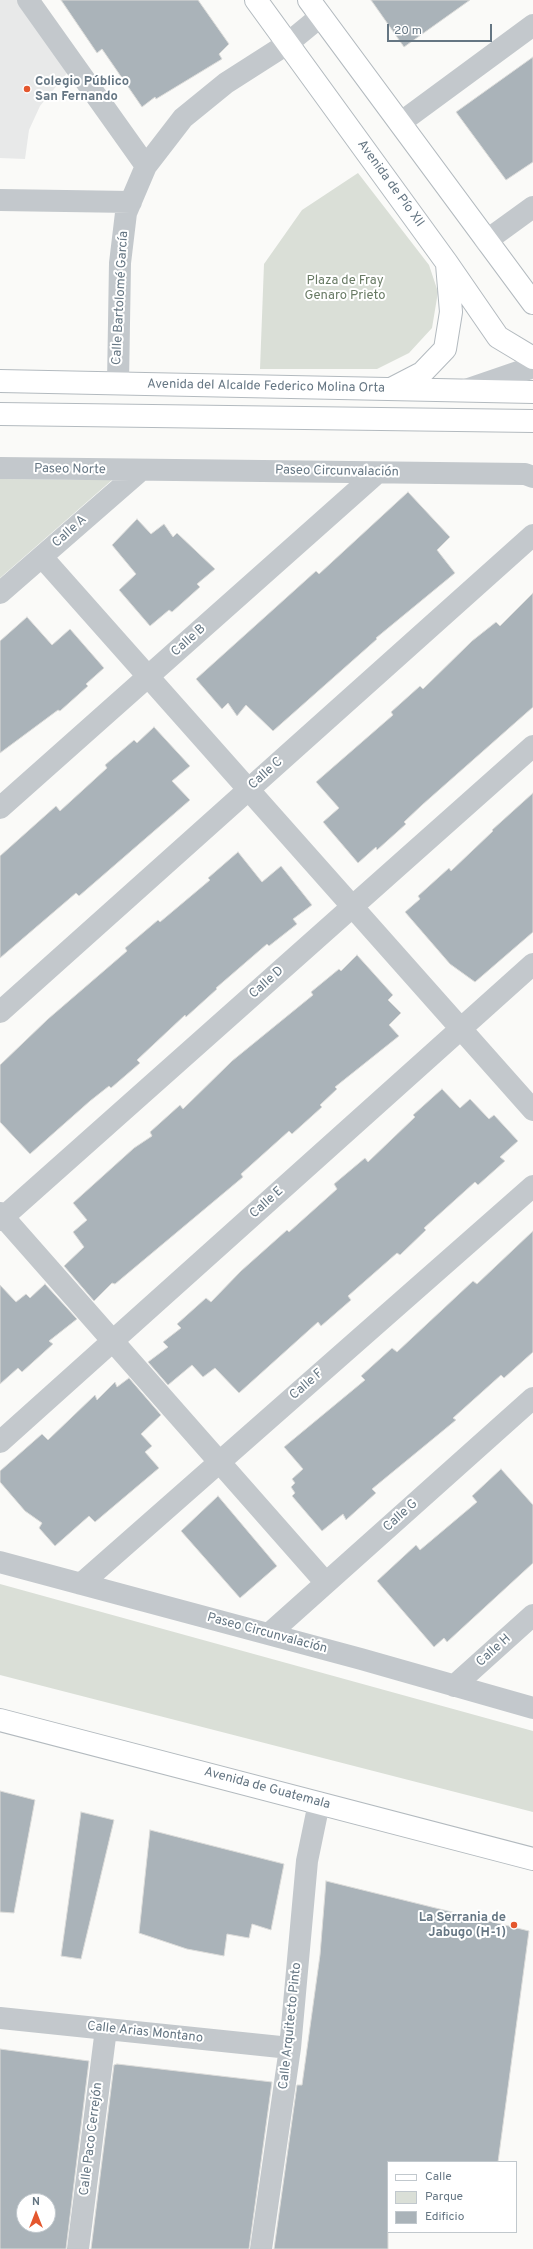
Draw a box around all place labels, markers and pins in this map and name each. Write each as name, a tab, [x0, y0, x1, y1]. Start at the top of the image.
place label: Colegio Público San Fernando	[35, 74, 129, 105]
marker: Colegio Público San Fernando	[22, 84, 32, 94]
place label: La Serrania de Jabugo (H-1)	[419, 1910, 506, 1941]
marker: La Serrania de Jabugo (H-1)	[509, 1920, 519, 1930]

